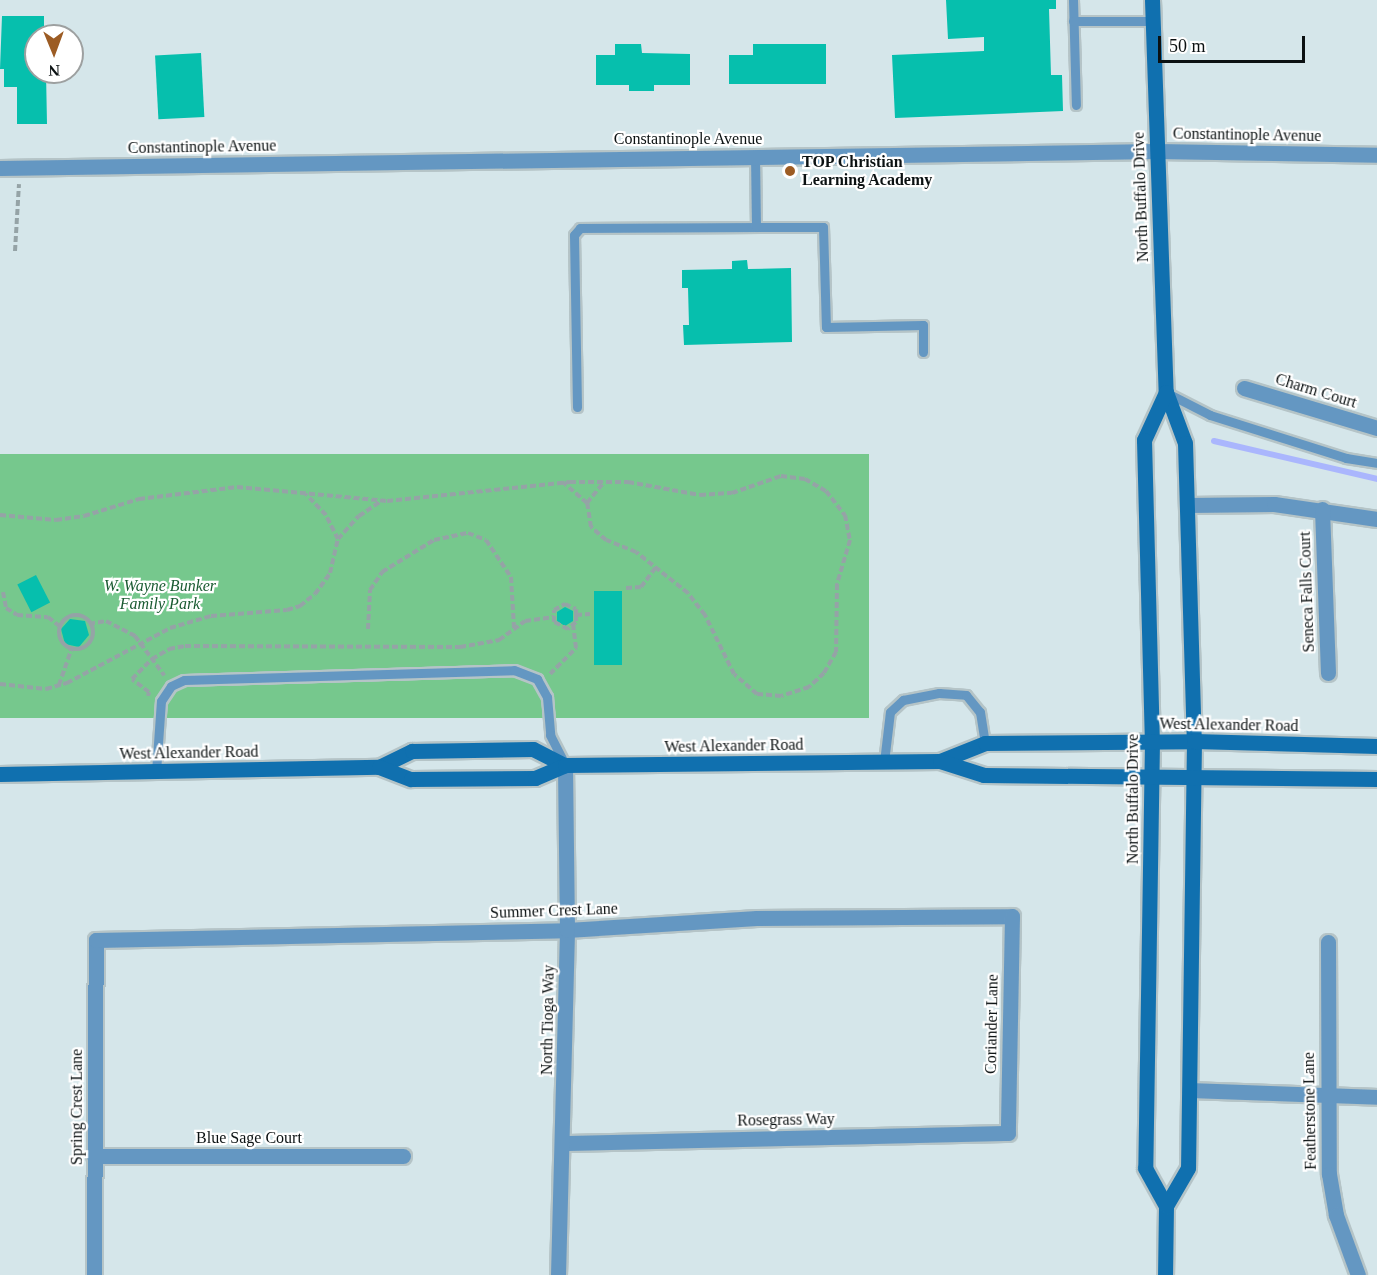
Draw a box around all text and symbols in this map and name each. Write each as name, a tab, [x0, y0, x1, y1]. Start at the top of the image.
north arrow	[24, 24, 84, 84]
scale bar	[1161, 24, 1308, 62]
text: 50 m	[1169, 36, 1206, 56]
text: N	[48, 62, 60, 79]
street label: Constantinople Avenue	[1172, 124, 1322, 146]
street label: Constantinople Avenue	[613, 129, 763, 149]
street label: North Buffalo Drive	[1129, 132, 1153, 262]
street label: Constantinople Avenue	[127, 136, 277, 158]
place label: TOP Christian Learning Academy	[802, 152, 933, 190]
marker: TOP Christian Learning Academy	[783, 164, 797, 178]
street label: Charm Court	[1273, 370, 1359, 412]
street label: Seneca Falls Court	[1295, 531, 1319, 653]
park label: W. Wayne Bunker Family Park	[104, 576, 216, 614]
street label: West Alexander Road	[1159, 714, 1299, 736]
street label: North Buffalo Drive	[1123, 734, 1143, 864]
street label: West Alexander Road	[664, 735, 804, 757]
street label: West Alexander Road	[119, 742, 259, 764]
street label: Summer Crest Lane	[490, 899, 618, 923]
street label: North Tioga Way	[537, 964, 559, 1076]
street label: Coriander Lane	[982, 974, 1002, 1074]
street label: Spring Crest Lane	[67, 1049, 87, 1165]
street label: Featherstone Lane	[1299, 1052, 1321, 1170]
street label: Rosegrass Way	[737, 1110, 835, 1130]
street label: Blue Sage Court	[196, 1128, 302, 1148]

